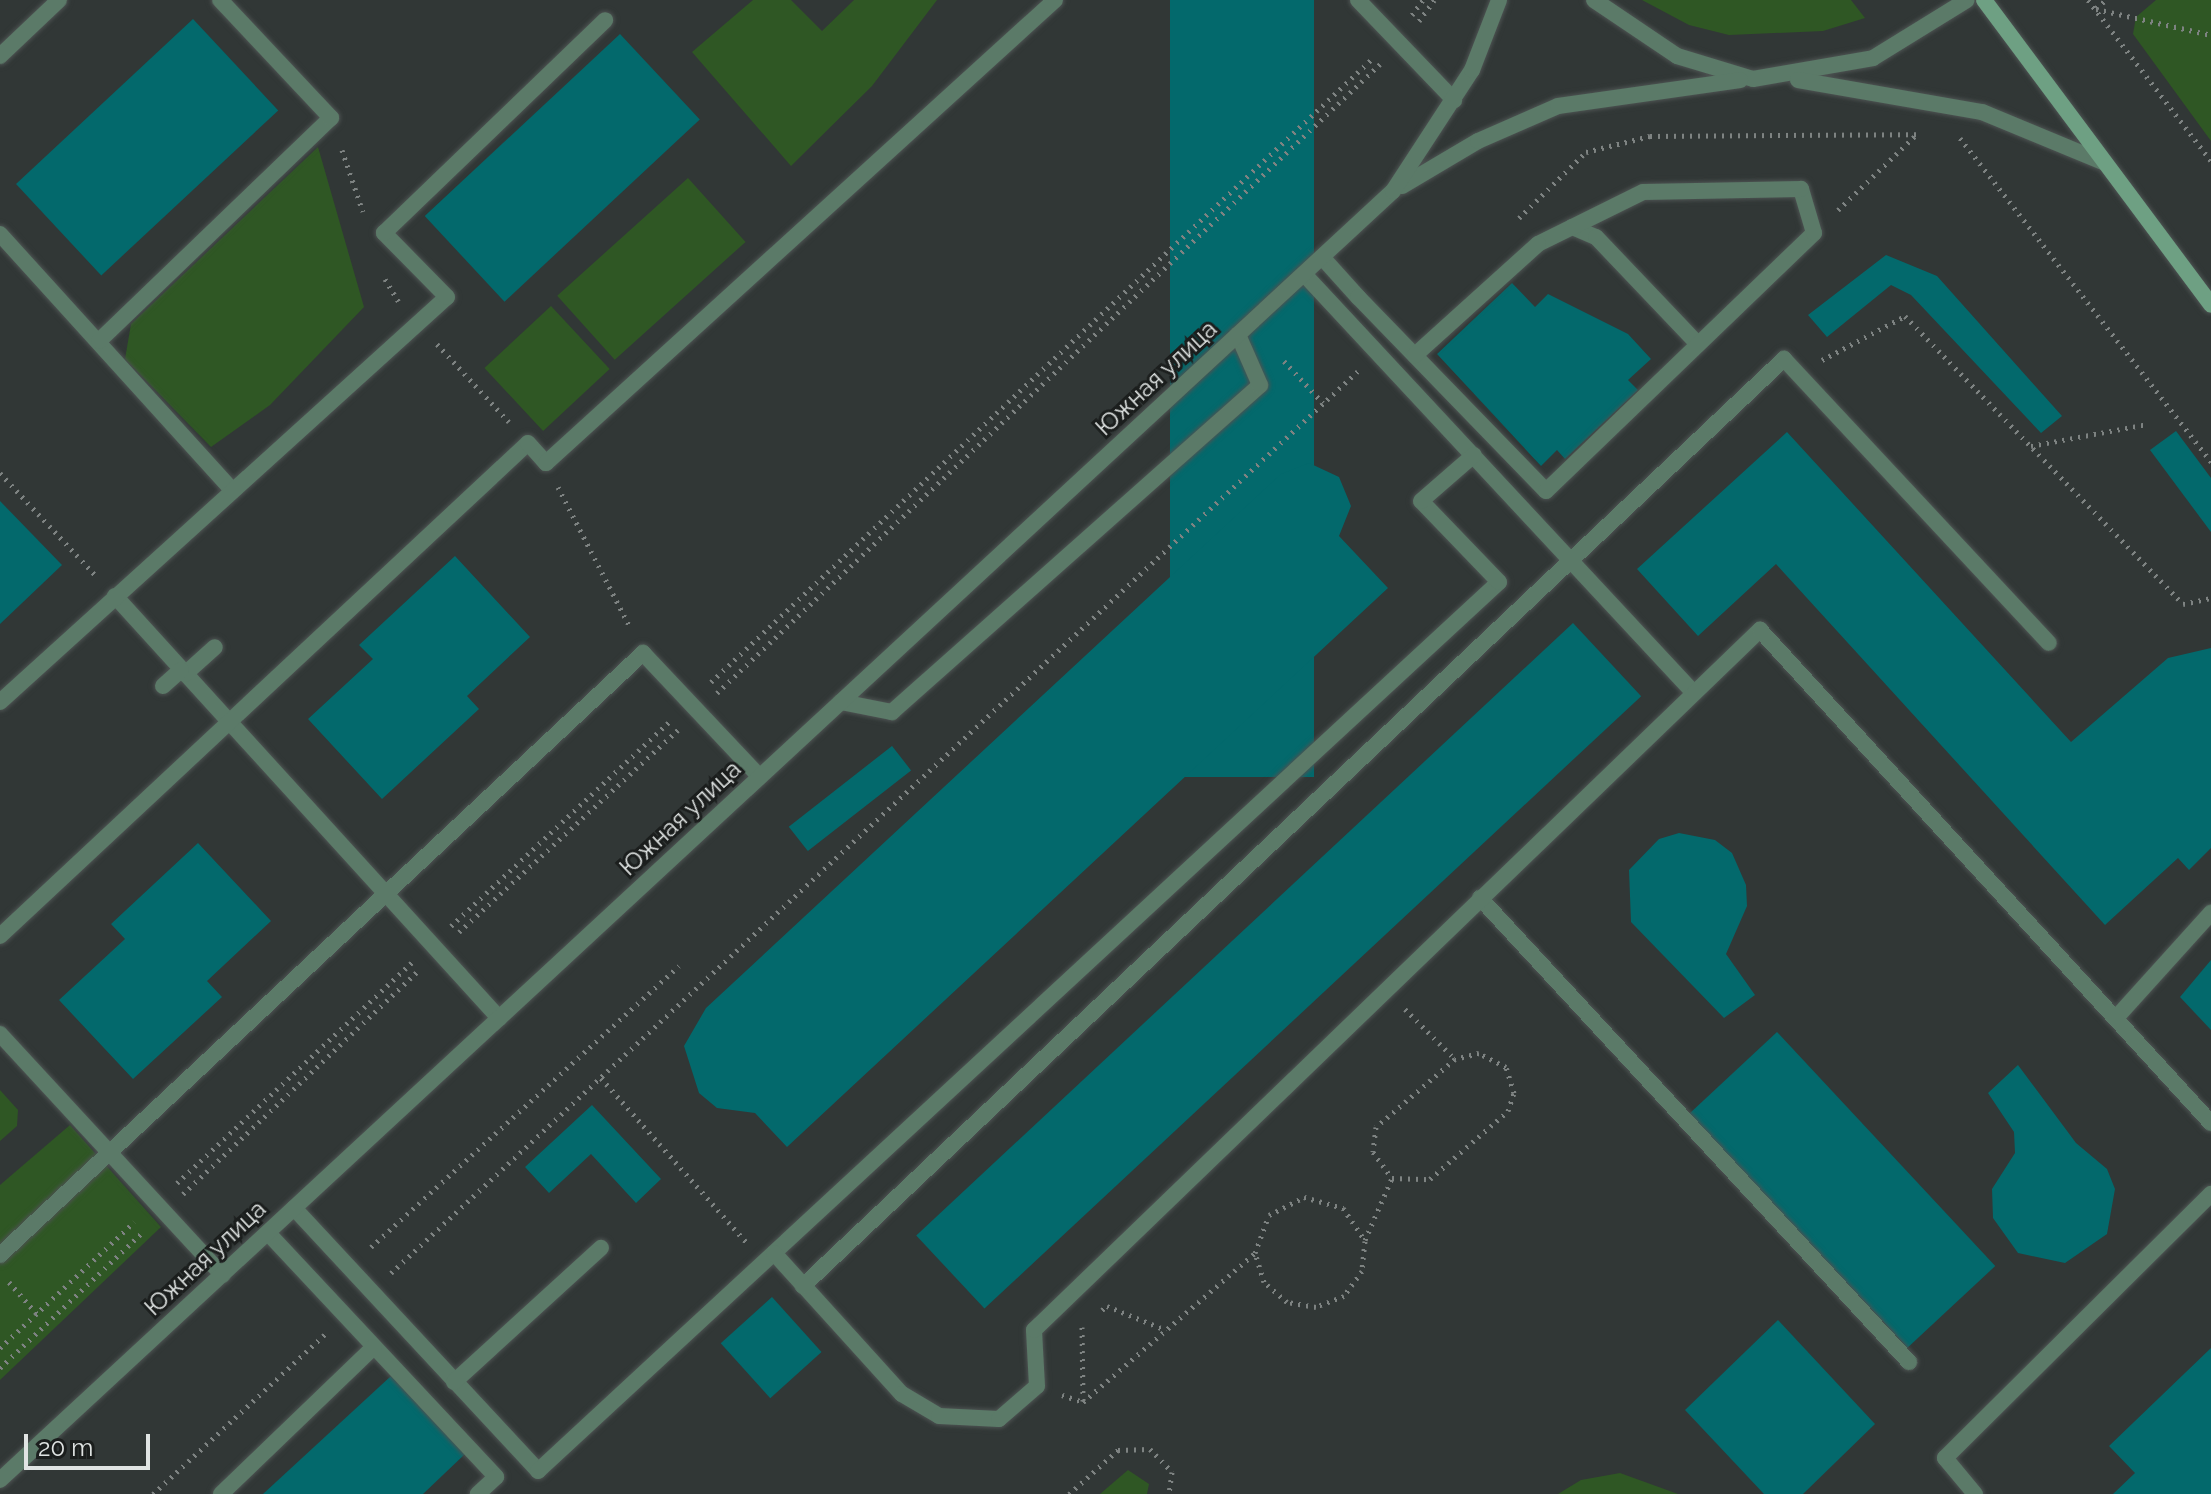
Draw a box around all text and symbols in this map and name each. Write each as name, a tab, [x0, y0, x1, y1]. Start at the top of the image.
street label: Южная улица	[1089, 314, 1223, 442]
street label: Южная улица	[613, 754, 747, 882]
street label: Южная улица	[138, 1194, 272, 1322]
scale bar	[28, 1418, 154, 1468]
text: 20 m	[38, 1433, 93, 1462]

